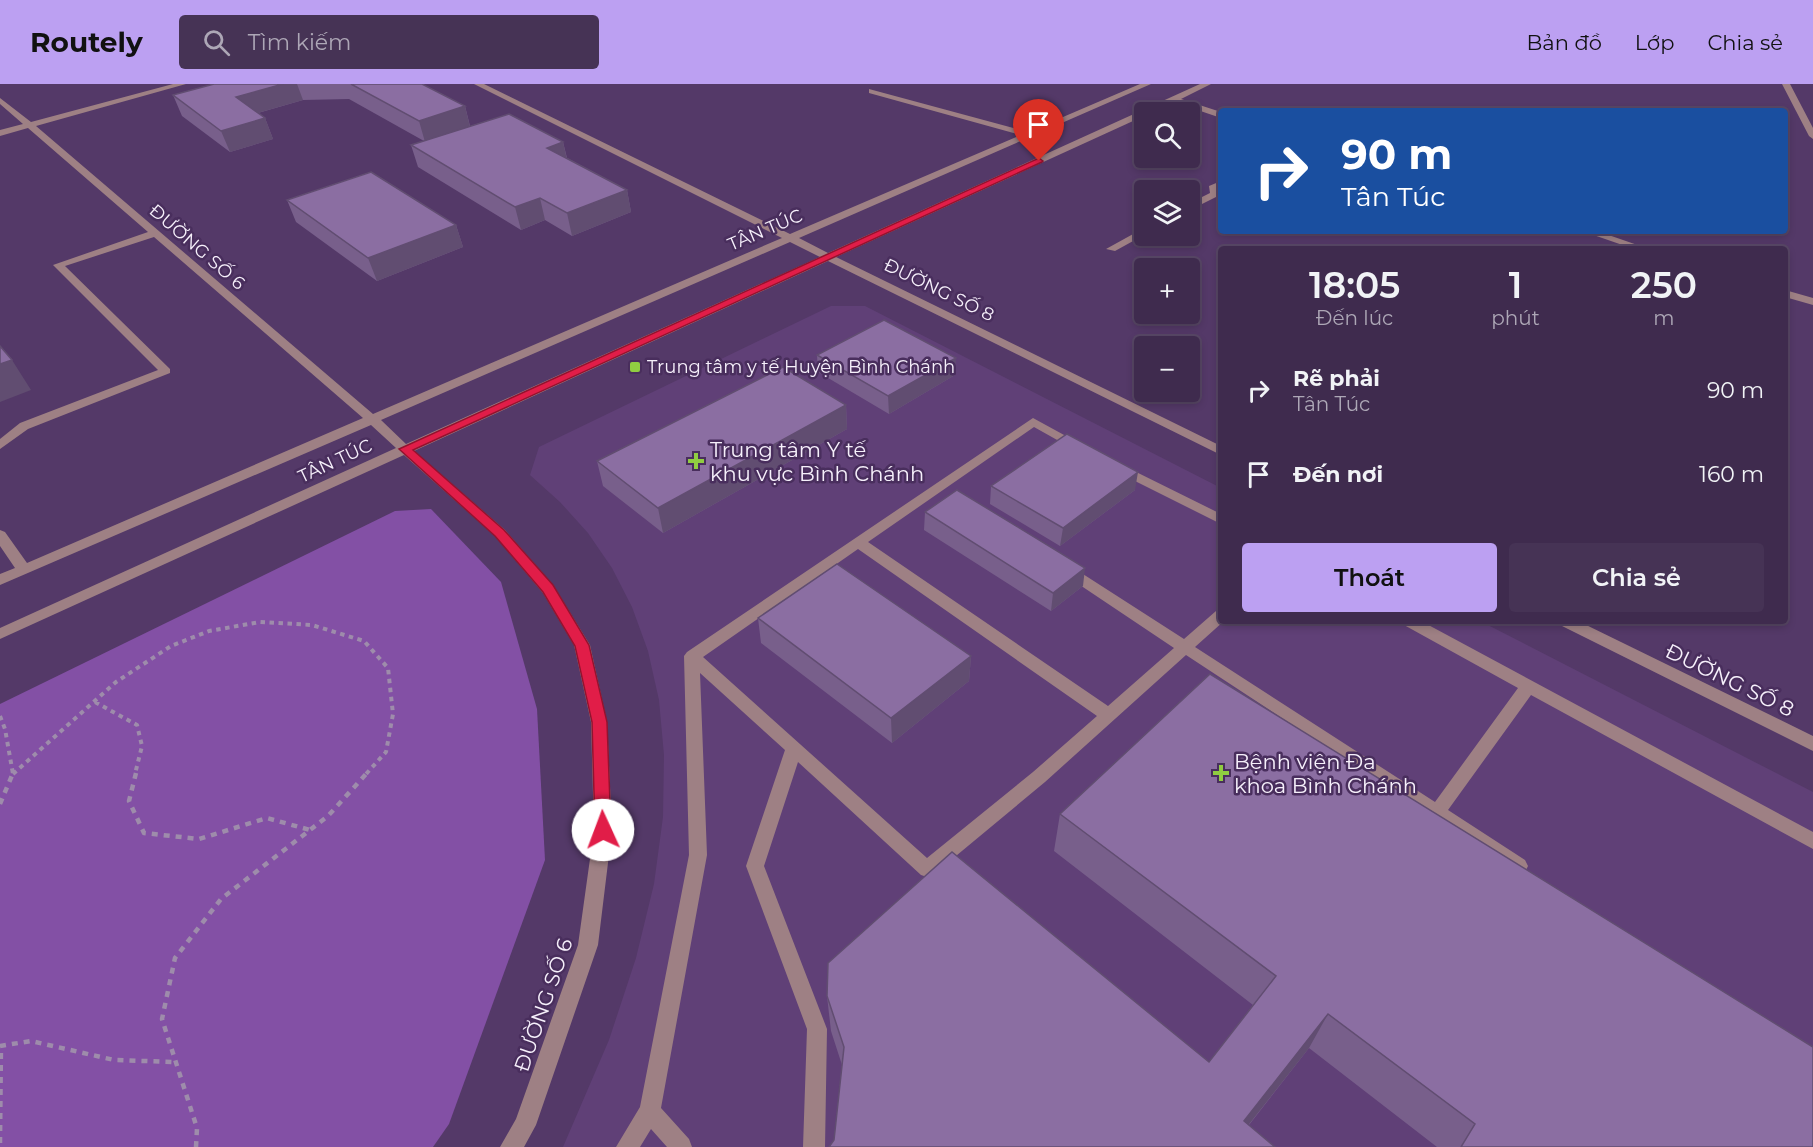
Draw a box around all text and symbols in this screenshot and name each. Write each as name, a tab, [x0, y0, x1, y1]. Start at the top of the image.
search box	[179, 15, 599, 69]
text: Routely	[30, 25, 143, 59]
icon: search	[200, 26, 233, 59]
text: Tìm kiếm	[248, 29, 351, 56]
text: Bản đồ	[1526, 30, 1602, 55]
text: Lớp	[1635, 30, 1674, 55]
text: Chia sẻ	[1707, 30, 1783, 55]
pin	[1013, 99, 1064, 161]
map controls	[1134, 102, 1200, 402]
button: search	[1134, 102, 1200, 168]
icon: arrive	[1022, 108, 1055, 141]
text: 90 m	[1341, 128, 1452, 180]
icon: right	[1242, 132, 1320, 210]
button: layers	[1134, 180, 1200, 246]
text: Tân Túc	[1341, 180, 1445, 213]
street label: ĐƯỜNG SỐ 6	[145, 199, 250, 295]
street label: TÂN TÚC	[724, 204, 806, 256]
street label: ĐƯỜNG SỐ 8	[880, 253, 998, 326]
button: +	[1134, 258, 1200, 324]
text: 18:05	[1309, 263, 1400, 307]
text: 1	[1509, 263, 1522, 307]
text: 250	[1631, 263, 1697, 307]
text: Đến lúc	[1316, 306, 1393, 330]
text: phút	[1491, 306, 1540, 330]
text: m	[1653, 306, 1675, 330]
button: −	[1134, 336, 1200, 402]
place label: Trung tâm y tế Huyện Bình Chánh	[647, 356, 955, 378]
marker: Trung tâm y tế Huyện Bình Chánh	[628, 360, 642, 374]
text: Rẽ phải	[1293, 365, 1380, 392]
icon: right	[1242, 374, 1275, 407]
text: 90 m	[1707, 377, 1764, 404]
text: Tân Túc	[1293, 392, 1370, 416]
street label: TÂN TÚC	[295, 434, 376, 488]
place label: Trung tâm Y tế khu vực Bình Chánh	[710, 437, 924, 486]
marker: Trung tâm Y tế khu vực Bình Chánh	[687, 452, 705, 470]
icon: arrive	[1242, 458, 1275, 491]
text: Đến nơi	[1293, 461, 1383, 488]
text: 160 m	[1699, 461, 1764, 488]
button: Thoát	[1242, 543, 1497, 612]
button: Chia sẻ	[1509, 543, 1764, 612]
street label: ĐƯỜNG SỐ 8	[1662, 638, 1798, 722]
place label: Bệnh viện Đa khoa Bình Chánh	[1234, 749, 1417, 798]
marker: Bệnh viện Đa khoa Bình Chánh	[1212, 764, 1230, 782]
position arrow	[571, 798, 635, 862]
street label: ĐƯỜNG SỐ 6	[508, 935, 578, 1075]

